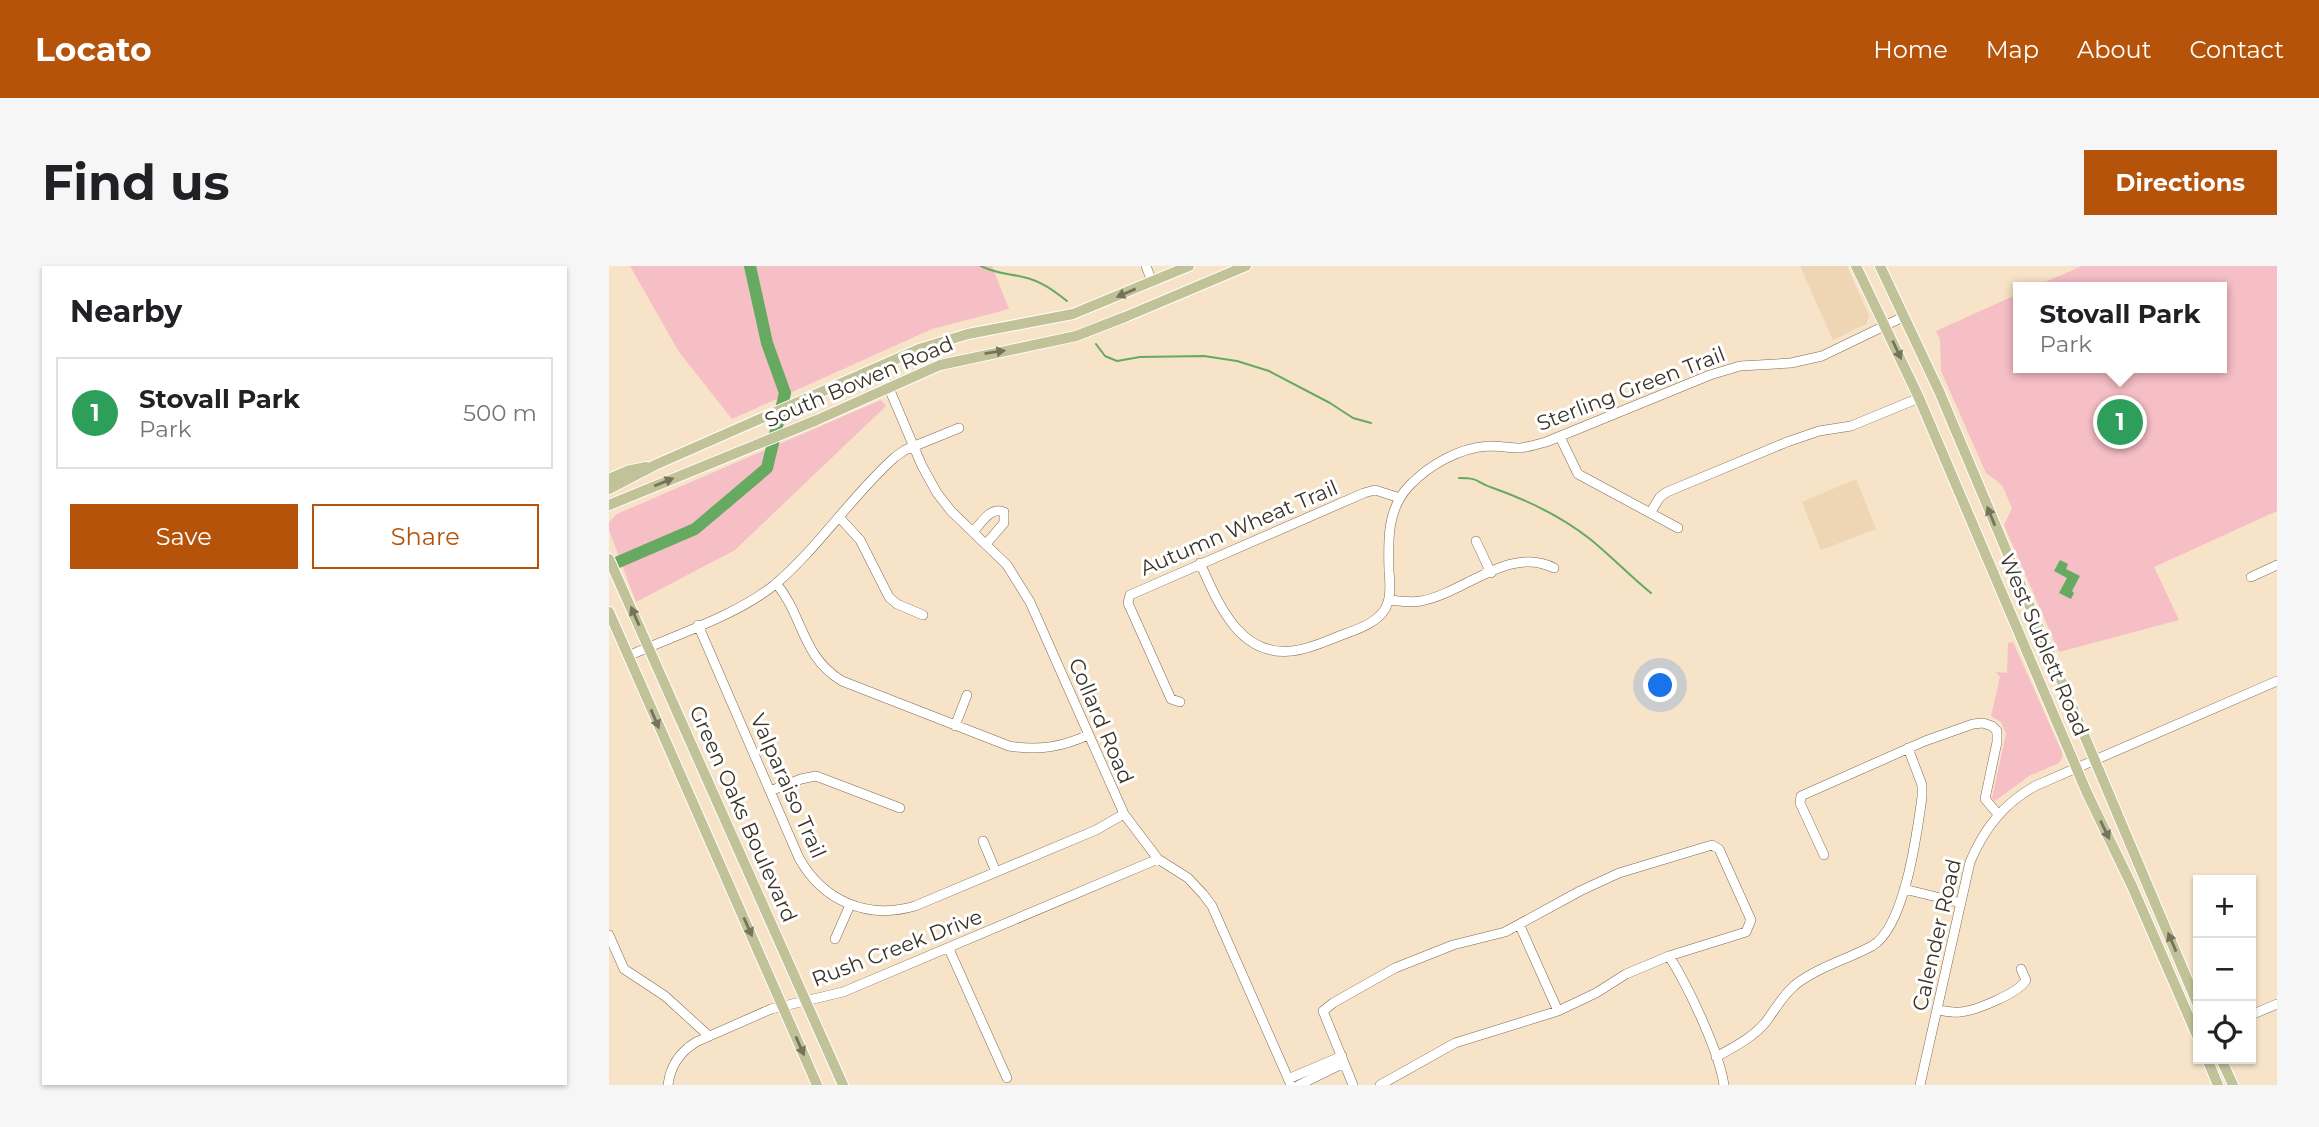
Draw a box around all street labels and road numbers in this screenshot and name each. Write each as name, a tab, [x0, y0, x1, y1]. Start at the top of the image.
street label: South Bowen Road	[761, 330, 957, 433]
street label: Sterling Green Trail	[1533, 341, 1729, 436]
street label: Autumn Wheat Trail	[1136, 475, 1342, 581]
street label: West Sublett Road	[1995, 550, 2094, 740]
street label: Collard Road	[1064, 654, 1139, 787]
street label: Green Oaks Boulevard	[684, 702, 803, 926]
street label: Valparaiso Trail	[745, 710, 832, 862]
street label: Calender Road	[1907, 856, 1966, 1013]
street label: Rush Creek Drive	[808, 903, 986, 992]

